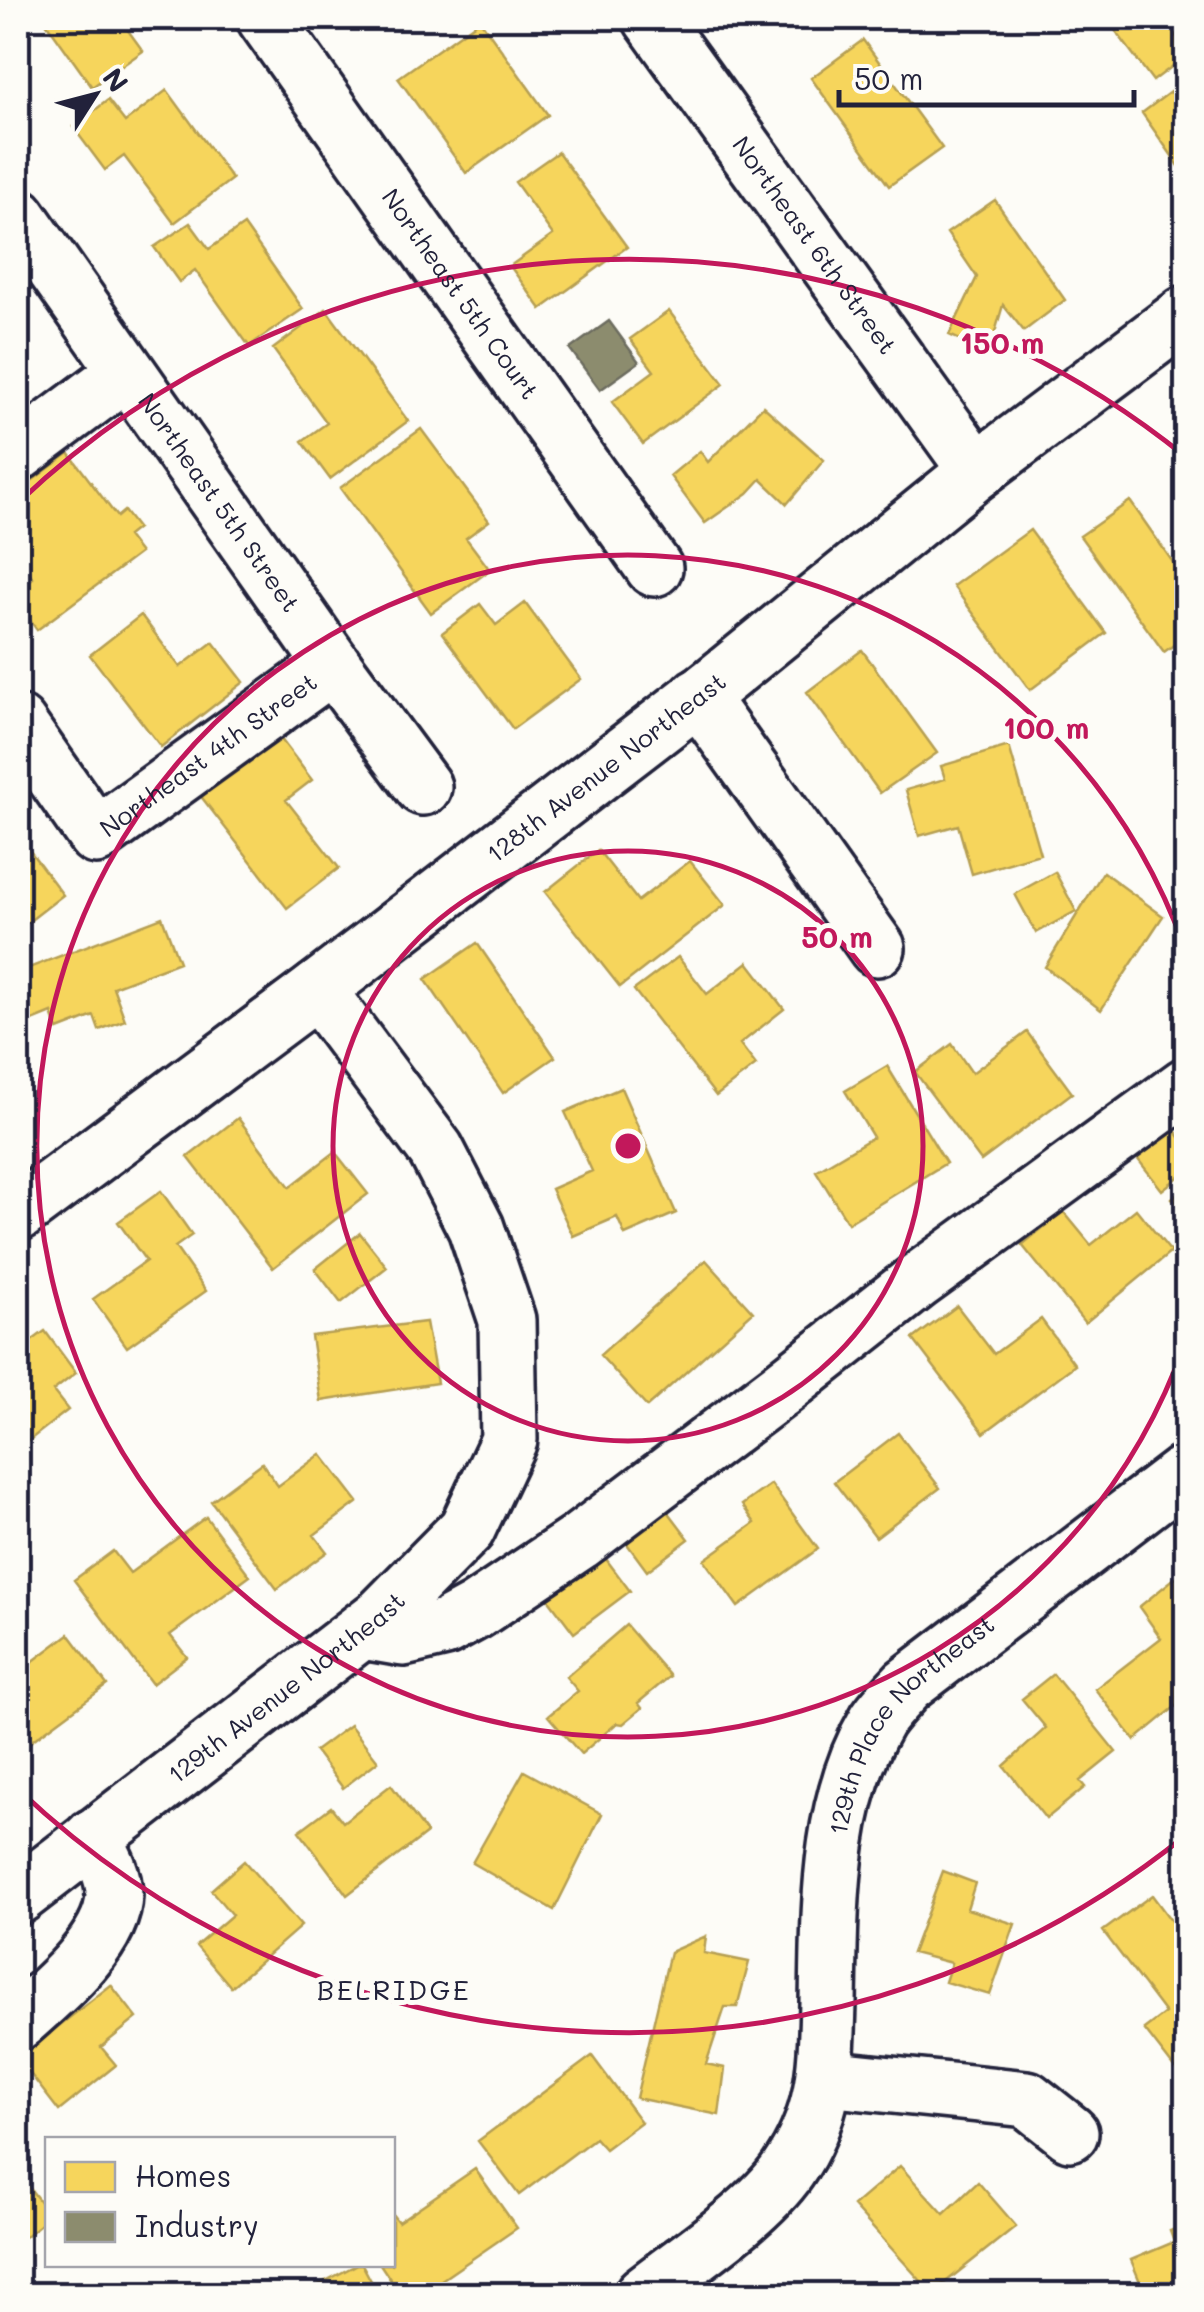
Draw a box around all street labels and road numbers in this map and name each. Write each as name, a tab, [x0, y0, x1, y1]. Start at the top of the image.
street label: Northeast 6th Street	[726, 129, 905, 360]
street label: Northeast 5th Court	[375, 182, 546, 405]
street label: Northeast 5th Street	[132, 386, 308, 618]
street label: Northeast 4th Street	[93, 665, 323, 843]
street label: 128th Avenue Northeast	[480, 665, 732, 869]
street label: 129th Avenue Northeast	[161, 1584, 411, 1790]
street label: 129th Place Northeast	[821, 1607, 1000, 1837]

